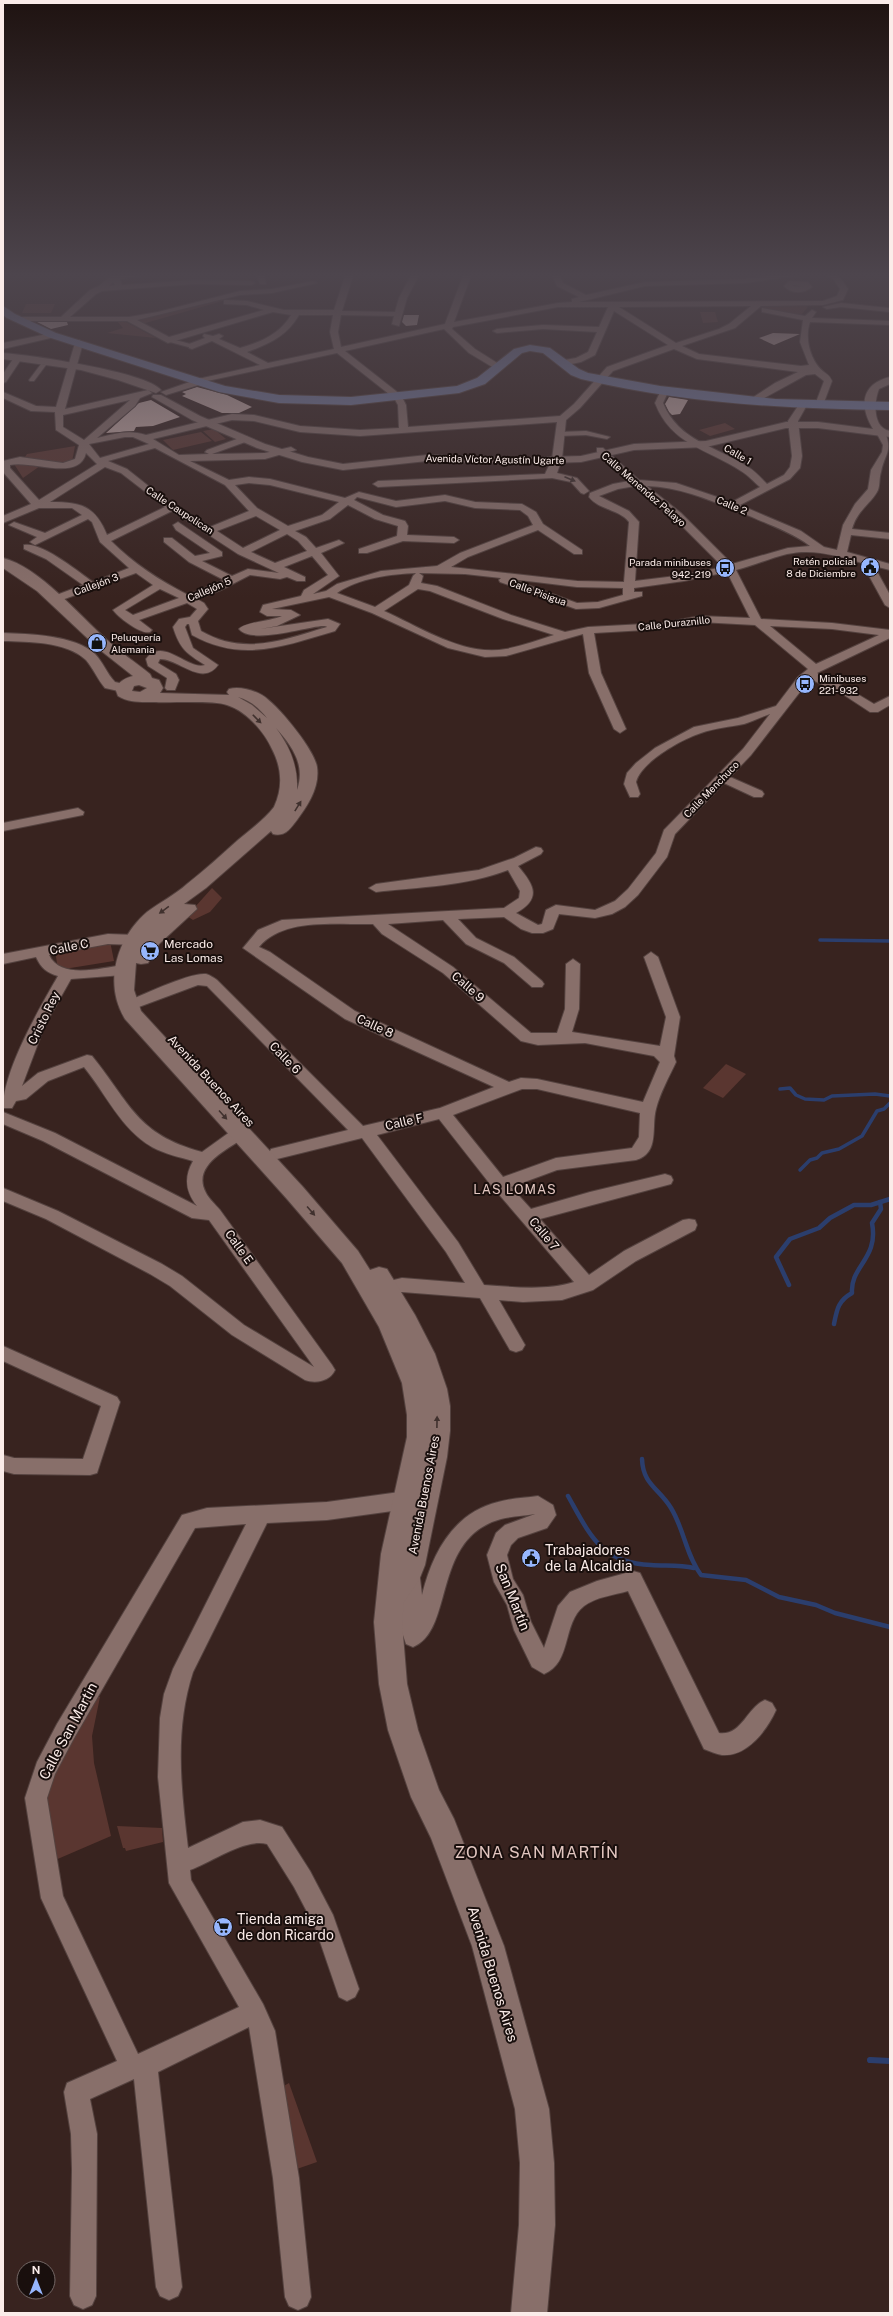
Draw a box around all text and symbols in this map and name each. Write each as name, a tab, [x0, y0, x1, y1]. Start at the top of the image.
street label: Calle 1	[722, 441, 754, 467]
street label: Calle Menendez Pelayo	[599, 449, 689, 529]
street label: Avenida Víctor Agustín Ugarte	[425, 452, 565, 466]
one-way arrow	[564, 477, 576, 483]
street label: Calle Caupolican	[144, 484, 216, 536]
street label: Calle 2	[715, 493, 749, 517]
place label: Retén policial 8 de Diciembre	[786, 555, 856, 579]
place label: Parada minibuses 942- 219	[629, 556, 711, 580]
public building icon: Retén policial 8 de Diciembre	[859, 556, 881, 578]
bus stop icon: Parada minibuses 942- 219	[714, 557, 736, 579]
street label: Callejón 3	[72, 570, 120, 598]
street label: Callejón 5	[185, 574, 233, 604]
street label: Calle Pisigua	[508, 576, 568, 608]
street label: Calle Duraznillo	[637, 613, 711, 633]
place label: Peluquería Alemania	[111, 631, 161, 655]
shop icon: Peluquería Alemania	[86, 632, 108, 654]
place label: Minibuses 221- 932	[819, 672, 866, 696]
bus stop icon: Minibuses 221- 932	[794, 673, 816, 695]
one-way arrow	[253, 714, 262, 724]
street label: Calle Menchuco	[681, 758, 741, 820]
one-way arrow	[295, 800, 302, 812]
one-way arrow	[159, 906, 169, 914]
street label: Calle C	[48, 936, 90, 958]
place label: Mercado Las Lomas	[164, 937, 223, 965]
supermarket icon: Mercado Las Lomas	[139, 940, 161, 962]
street label: Calle 9	[449, 969, 487, 1005]
street label: Cristo Rey	[25, 989, 63, 1047]
street label: Calle 8	[354, 1011, 396, 1041]
street label: Avenida Buenos Aires	[165, 1032, 257, 1130]
street label: Calle 6	[267, 1039, 303, 1077]
one-way arrow	[219, 1109, 228, 1120]
street label: Calle F	[384, 1111, 424, 1133]
district label: LAS LOMAS	[473, 1182, 557, 1197]
one-way arrow	[306, 1206, 315, 1216]
street label: Calle 7	[526, 1215, 562, 1253]
street label: Calle E	[222, 1227, 256, 1267]
one-way arrow	[434, 1415, 440, 1428]
street label: Avenida Buenos Aires	[406, 1434, 442, 1556]
place label: Trabajadores de la Alcaldia	[545, 1542, 633, 1574]
public building icon: Trabajadores de la Alcaldia	[520, 1547, 542, 1569]
street label: San Martín	[492, 1561, 534, 1633]
street label: Calle San Martin	[36, 1680, 100, 1782]
district label: ZONA SAN MARTÍN	[455, 1842, 619, 1862]
street label: Avenida Buenos Aires	[465, 1904, 521, 2044]
place label: Tienda amiga de don Ricardo	[237, 1911, 334, 1943]
supermarket icon: Tienda amiga de don Ricardo	[212, 1916, 234, 1938]
north arrow	[16, 2260, 56, 2300]
text: N	[32, 2264, 40, 2276]

